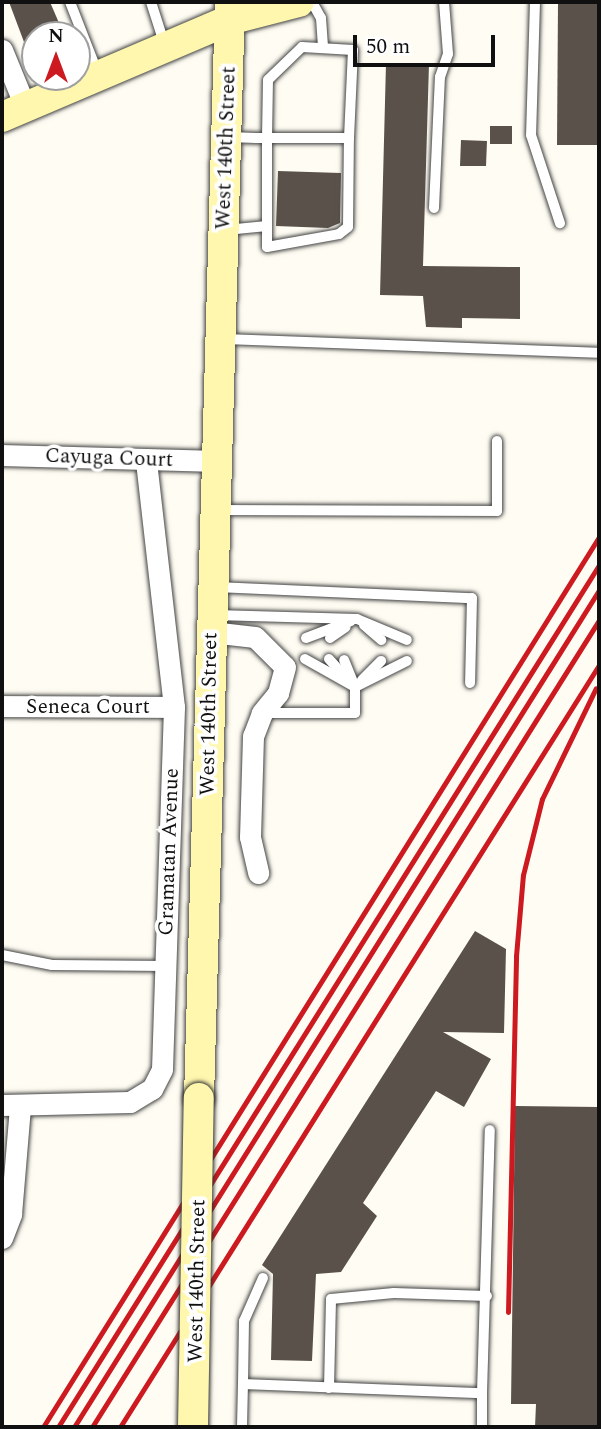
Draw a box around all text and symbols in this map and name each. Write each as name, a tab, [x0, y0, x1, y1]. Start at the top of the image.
north arrow	[21, 21, 91, 91]
scale bar	[356, 21, 498, 65]
text: N	[48, 22, 64, 51]
text: 50 m	[366, 31, 410, 63]
street label: West 140th Street	[211, 66, 241, 230]
street label: Cayuga Court	[45, 443, 173, 473]
street label: West 140th Street	[195, 632, 223, 796]
street label: Seneca Court	[26, 694, 150, 720]
street label: Gramatan Avenue	[153, 768, 185, 936]
street label: West 140th Street	[183, 1199, 211, 1363]

